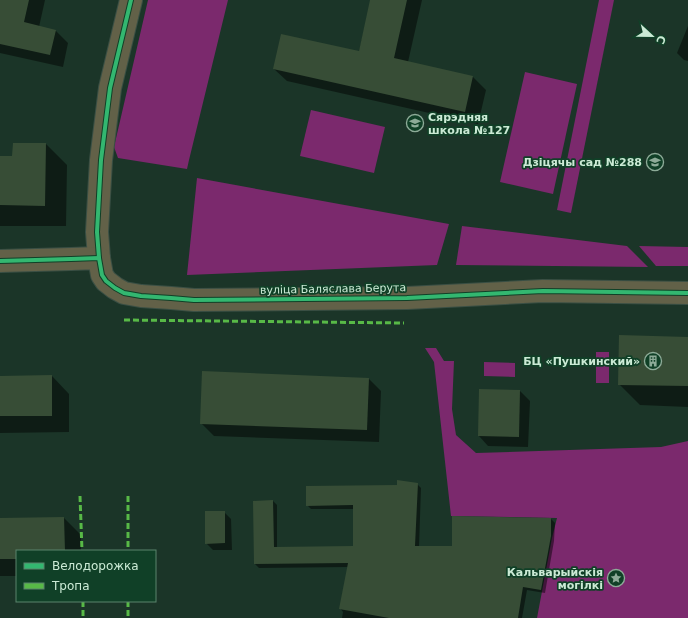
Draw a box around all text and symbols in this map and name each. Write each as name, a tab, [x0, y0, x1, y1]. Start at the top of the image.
north arrow	[632, 16, 672, 56]
text: С	[653, 33, 668, 46]
place label: Сярэдняя школа №127	[428, 111, 510, 137]
school or university icon: Сярэдняя школа №127	[405, 113, 425, 133]
school or university icon: Дзіцячы сад №288	[645, 152, 665, 172]
place label: Дзіцячы сад №288	[523, 156, 642, 169]
street label: вуліца Баляслава Берута	[260, 281, 406, 297]
building icon: БЦ «Пушкинский»	[643, 351, 663, 371]
place label: БЦ «Пушкинский»	[523, 355, 640, 368]
legend	[16, 550, 156, 602]
text: Велодорожка	[52, 559, 139, 573]
place label: Кальварыйскія могілкі	[507, 566, 603, 592]
place icon: Кальварыйскія могілкі	[606, 568, 626, 588]
text: Тропа	[51, 579, 90, 593]

